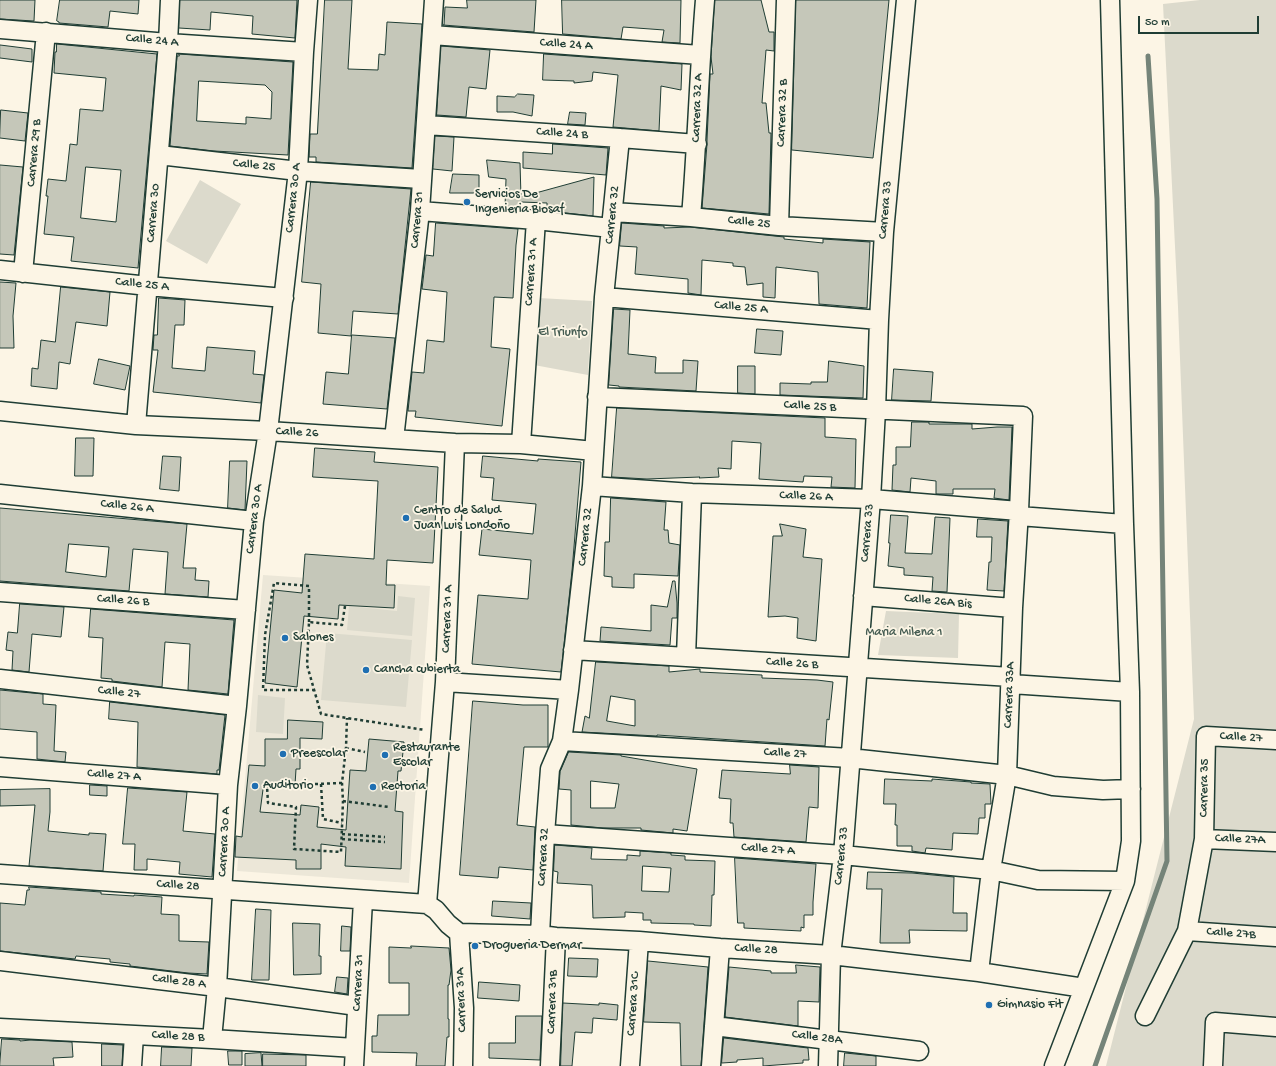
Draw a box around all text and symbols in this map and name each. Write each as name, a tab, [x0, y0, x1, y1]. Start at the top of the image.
scale bar	[1140, 8, 1261, 34]
text: 50 m	[1145, 16, 1170, 30]
street label: Calle 24 A	[125, 31, 179, 51]
street label: Calle 24 A	[539, 35, 593, 55]
street label: Carrera 32 A	[689, 73, 707, 143]
street label: Carrera 32 B	[774, 79, 792, 147]
street label: Carrera 29 B	[24, 119, 46, 187]
street label: Calle 24 B	[536, 124, 588, 144]
street label: Calle 25	[232, 156, 276, 176]
street label: Carrera 30 A	[283, 162, 305, 234]
street label: Carrera 33	[876, 180, 896, 240]
street label: Carrera 30	[144, 183, 164, 243]
street label: Carrera 32	[602, 185, 624, 245]
place label: Servicios De Ingenieria Biosaf	[475, 187, 564, 218]
street label: Carrera 31	[408, 191, 428, 249]
marker: Servicios De Ingenieria Biosaf	[462, 197, 472, 207]
street label: Calle 25	[727, 213, 771, 233]
street label: Carrera 31 A	[522, 238, 542, 306]
street label: Calle 25 A	[114, 274, 170, 296]
street label: Calle 25 A	[714, 298, 768, 318]
park label: El Triunfo	[538, 325, 588, 341]
street label: Calle 25 B	[783, 398, 837, 416]
street label: Calle 26	[275, 424, 319, 442]
street label: Carrera 30 A	[243, 483, 267, 555]
street label: Calle 26 A	[779, 488, 833, 506]
street label: Calle 26 A	[100, 496, 154, 518]
place label: Centro de Salud Juan Luis Londoño	[414, 503, 510, 534]
street label: Carrera 33	[858, 503, 878, 563]
street label: Carrera 32	[575, 507, 597, 567]
marker: Centro de Salud Juan Luis Londoño	[401, 513, 411, 523]
street label: Carrera 31 A	[439, 585, 457, 653]
street label: Calle 26 B	[96, 591, 150, 611]
street label: Calle 26A Bis	[904, 591, 972, 613]
park label: Maria Milena 1	[865, 625, 943, 641]
place label: Salones	[293, 630, 334, 646]
marker: Salones	[280, 633, 290, 643]
street label: Calle 26 B	[765, 654, 819, 674]
place label: Cancha cubierta	[374, 662, 460, 678]
street label: Carrera 33A	[1001, 662, 1019, 728]
marker: Cancha cubierta	[361, 665, 371, 675]
street label: Calle 27	[97, 683, 141, 703]
street label: Calle 27	[1219, 729, 1263, 747]
place label: Restaurante Escolar	[393, 740, 460, 771]
street label: Calle 27	[763, 745, 807, 763]
place label: Preescolar	[291, 746, 347, 762]
marker: Preescolar	[278, 749, 288, 759]
marker: Restaurante Escolar	[380, 750, 390, 760]
street label: Carrera 35	[1197, 759, 1213, 817]
street label: Calle 27 A	[87, 766, 141, 786]
place label: Auditorio	[263, 778, 313, 794]
place label: Rectoria	[381, 779, 426, 795]
marker: Auditorio	[250, 781, 260, 791]
marker: Rectoria	[368, 782, 378, 792]
street label: Carrera 30 A	[215, 807, 235, 877]
street label: Carrera 33	[831, 826, 853, 886]
street label: Carrera 32	[535, 828, 553, 886]
street label: Calle 27A	[1214, 831, 1266, 849]
street label: Calle 27 A	[741, 840, 795, 860]
street label: Calle 28	[156, 877, 200, 895]
street label: Calle 27B	[1206, 924, 1256, 944]
place label: Drogueria Dermar	[483, 938, 582, 954]
marker: Drogueria Dermar	[470, 941, 480, 951]
street label: Calle 28	[734, 941, 778, 959]
street label: Carrera 31	[350, 954, 368, 1012]
street label: Carrera 31A	[453, 967, 471, 1033]
street label: Carrera 31B	[544, 970, 562, 1034]
street label: Calle 28 A	[151, 971, 207, 993]
street label: Carrera 31C	[624, 971, 644, 1037]
place label: Gimnasio Fit	[997, 997, 1063, 1013]
marker: Gimnasio Fit	[984, 1000, 994, 1010]
street label: Calle 28A	[791, 1027, 843, 1049]
street label: Calle 28 B	[151, 1028, 205, 1046]

